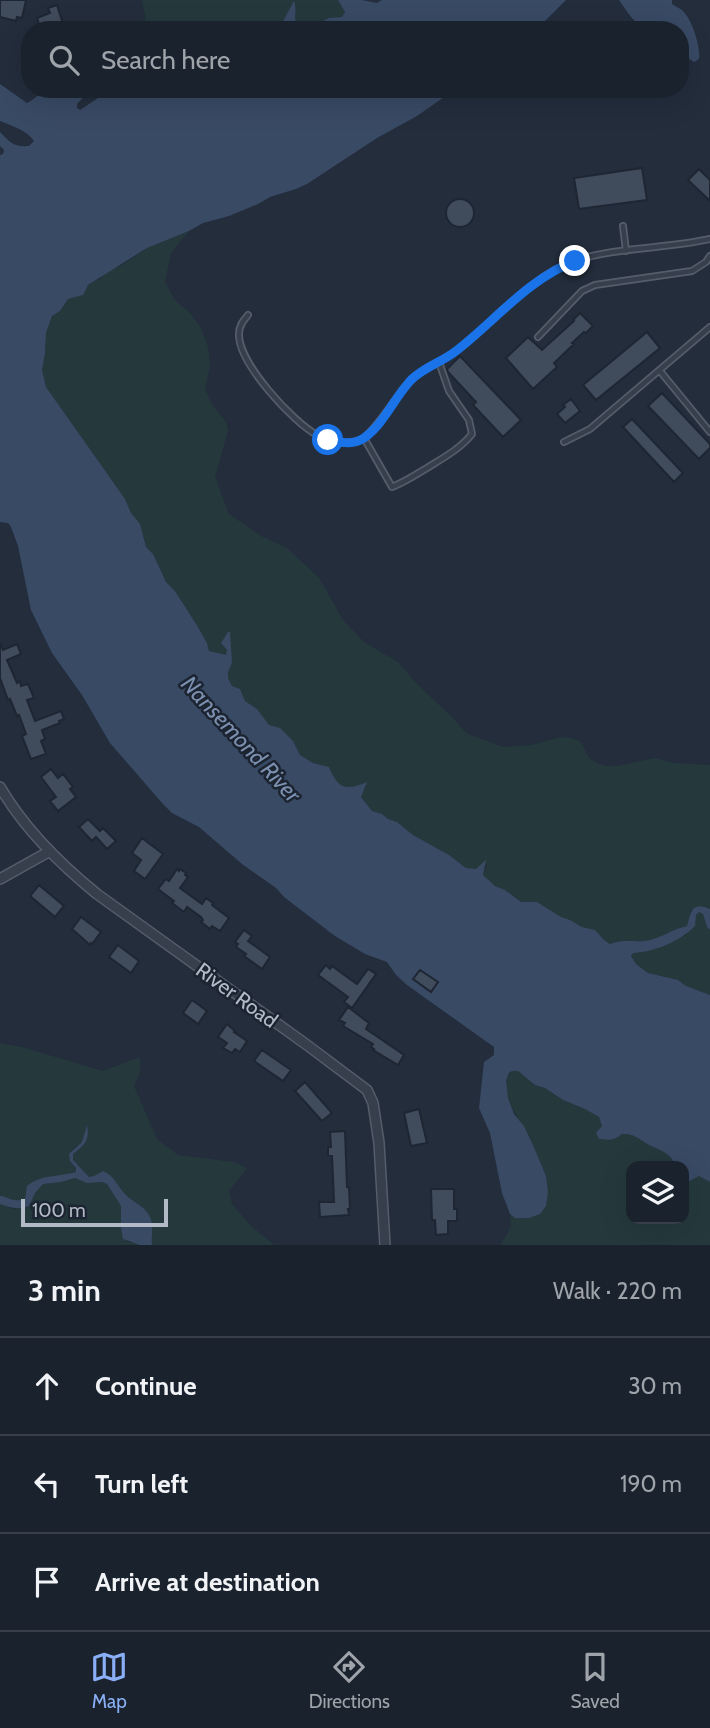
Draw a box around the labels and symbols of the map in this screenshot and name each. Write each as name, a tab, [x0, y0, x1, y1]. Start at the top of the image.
route end	[559, 245, 590, 276]
route start	[312, 424, 343, 455]
water label: Nansemond River	[175, 670, 307, 809]
street label: River Road	[191, 957, 283, 1033]
scale bar	[21, 1196, 168, 1228]

